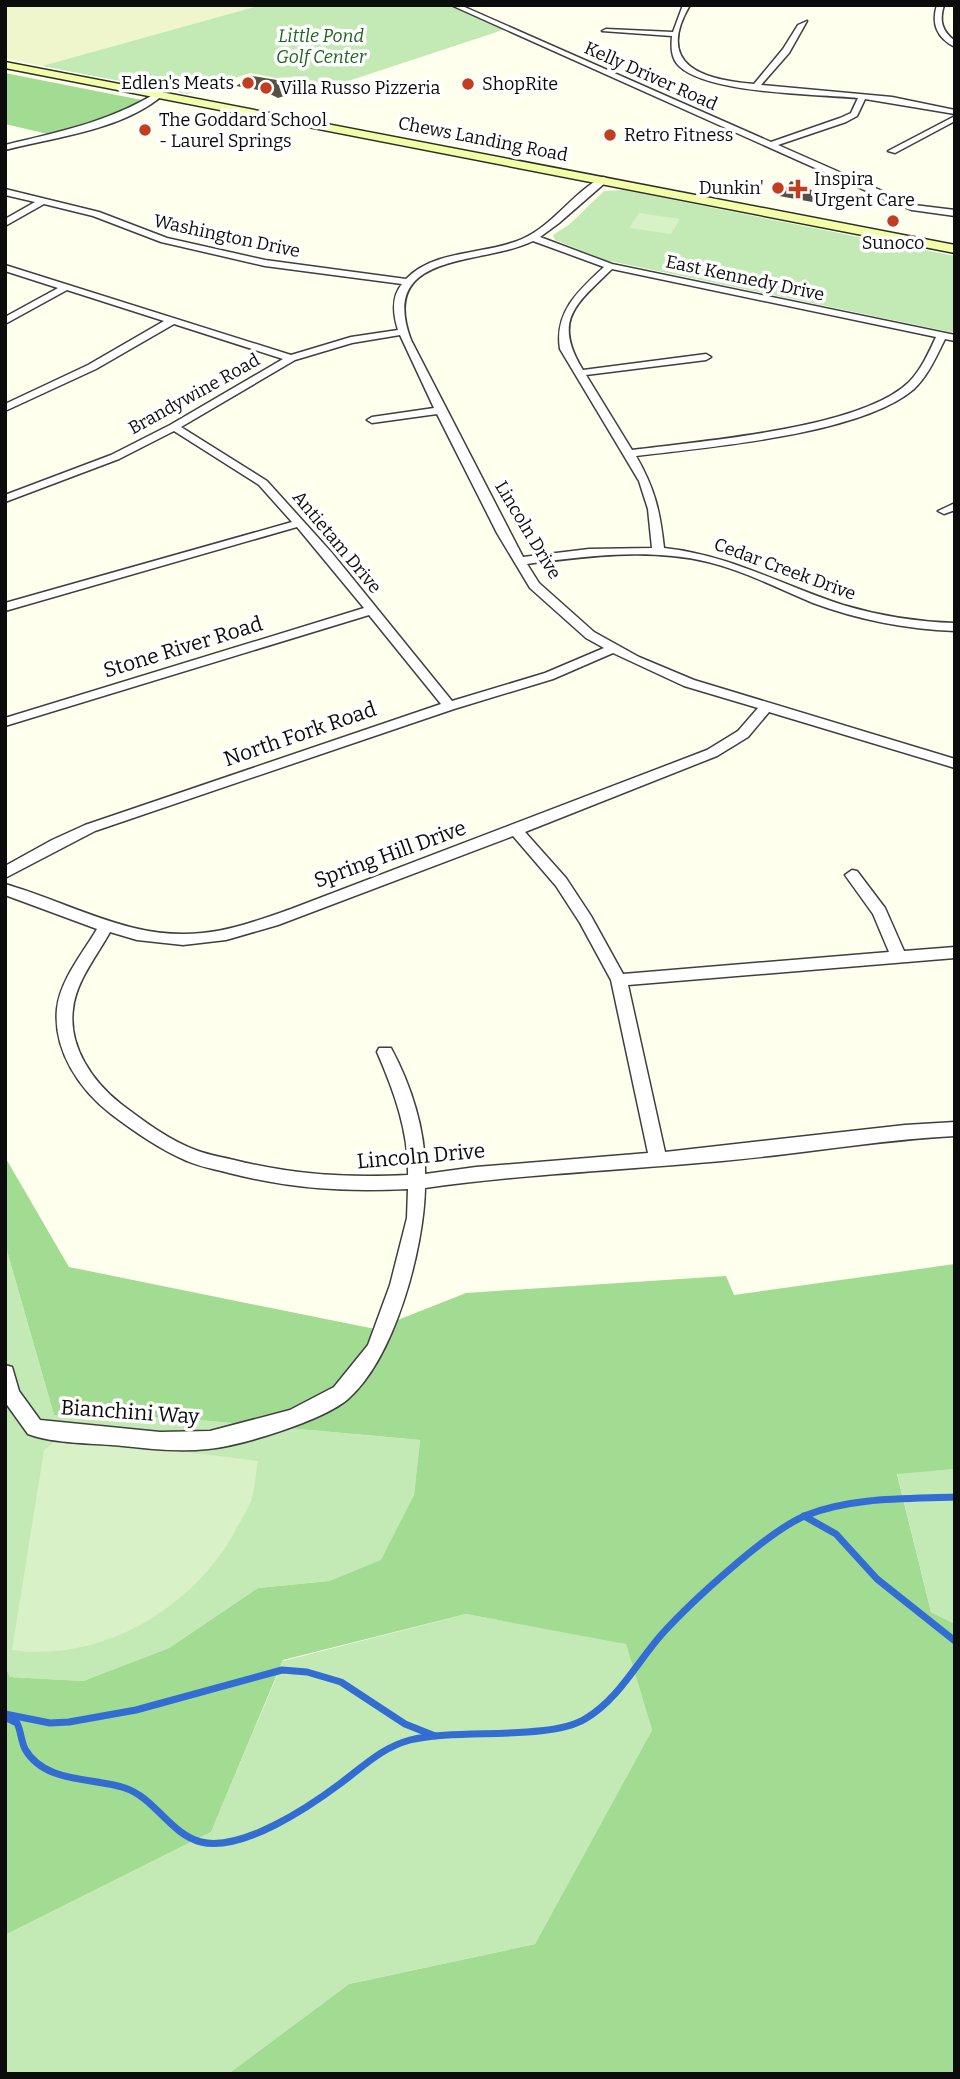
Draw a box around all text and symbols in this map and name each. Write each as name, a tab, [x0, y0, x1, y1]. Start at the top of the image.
park label: Little Pond Golf Center	[276, 25, 367, 68]
street label: Kelly Driver Road	[581, 37, 721, 115]
place label: Edlen's Meats	[121, 72, 234, 94]
place label: ShopRite	[482, 73, 558, 95]
marker: Edlen's Meats	[240, 75, 256, 91]
marker: ShopRite	[460, 76, 476, 92]
place label: Villa Russo Pizzeria	[280, 77, 440, 99]
marker: Villa Russo Pizzeria	[258, 80, 274, 96]
place label: The Goddard School - Laurel Springs	[159, 109, 327, 152]
street label: Chews Landing Road	[396, 112, 570, 166]
marker: The Goddard School - Laurel Springs	[137, 122, 153, 138]
place label: Retro Fitness	[624, 124, 733, 146]
marker: Retro Fitness	[602, 127, 618, 143]
place label: Inspira Urgent Care	[814, 168, 915, 211]
place label: Dunkin'	[699, 177, 764, 199]
marker: Inspira Urgent Care	[788, 179, 808, 199]
marker: Dunkin'	[770, 180, 786, 196]
street label: Washington Drive	[152, 210, 302, 262]
marker: Sunoco	[885, 213, 901, 229]
place label: Sunoco	[862, 232, 924, 254]
street label: East Kennedy Drive	[664, 250, 826, 306]
street label: Brandywine Road	[124, 349, 264, 439]
street label: Lincoln Drive	[490, 477, 566, 583]
street label: Antietam Drive	[288, 486, 386, 598]
street label: Cedar Creek Drive	[711, 533, 859, 605]
street label: Stone River Road	[100, 610, 266, 684]
street label: North Fork Road	[220, 696, 380, 772]
street label: Spring Hill Drive	[310, 814, 470, 894]
street label: Lincoln Drive	[356, 1137, 486, 1175]
street label: Bianchini Way	[60, 1394, 201, 1430]

